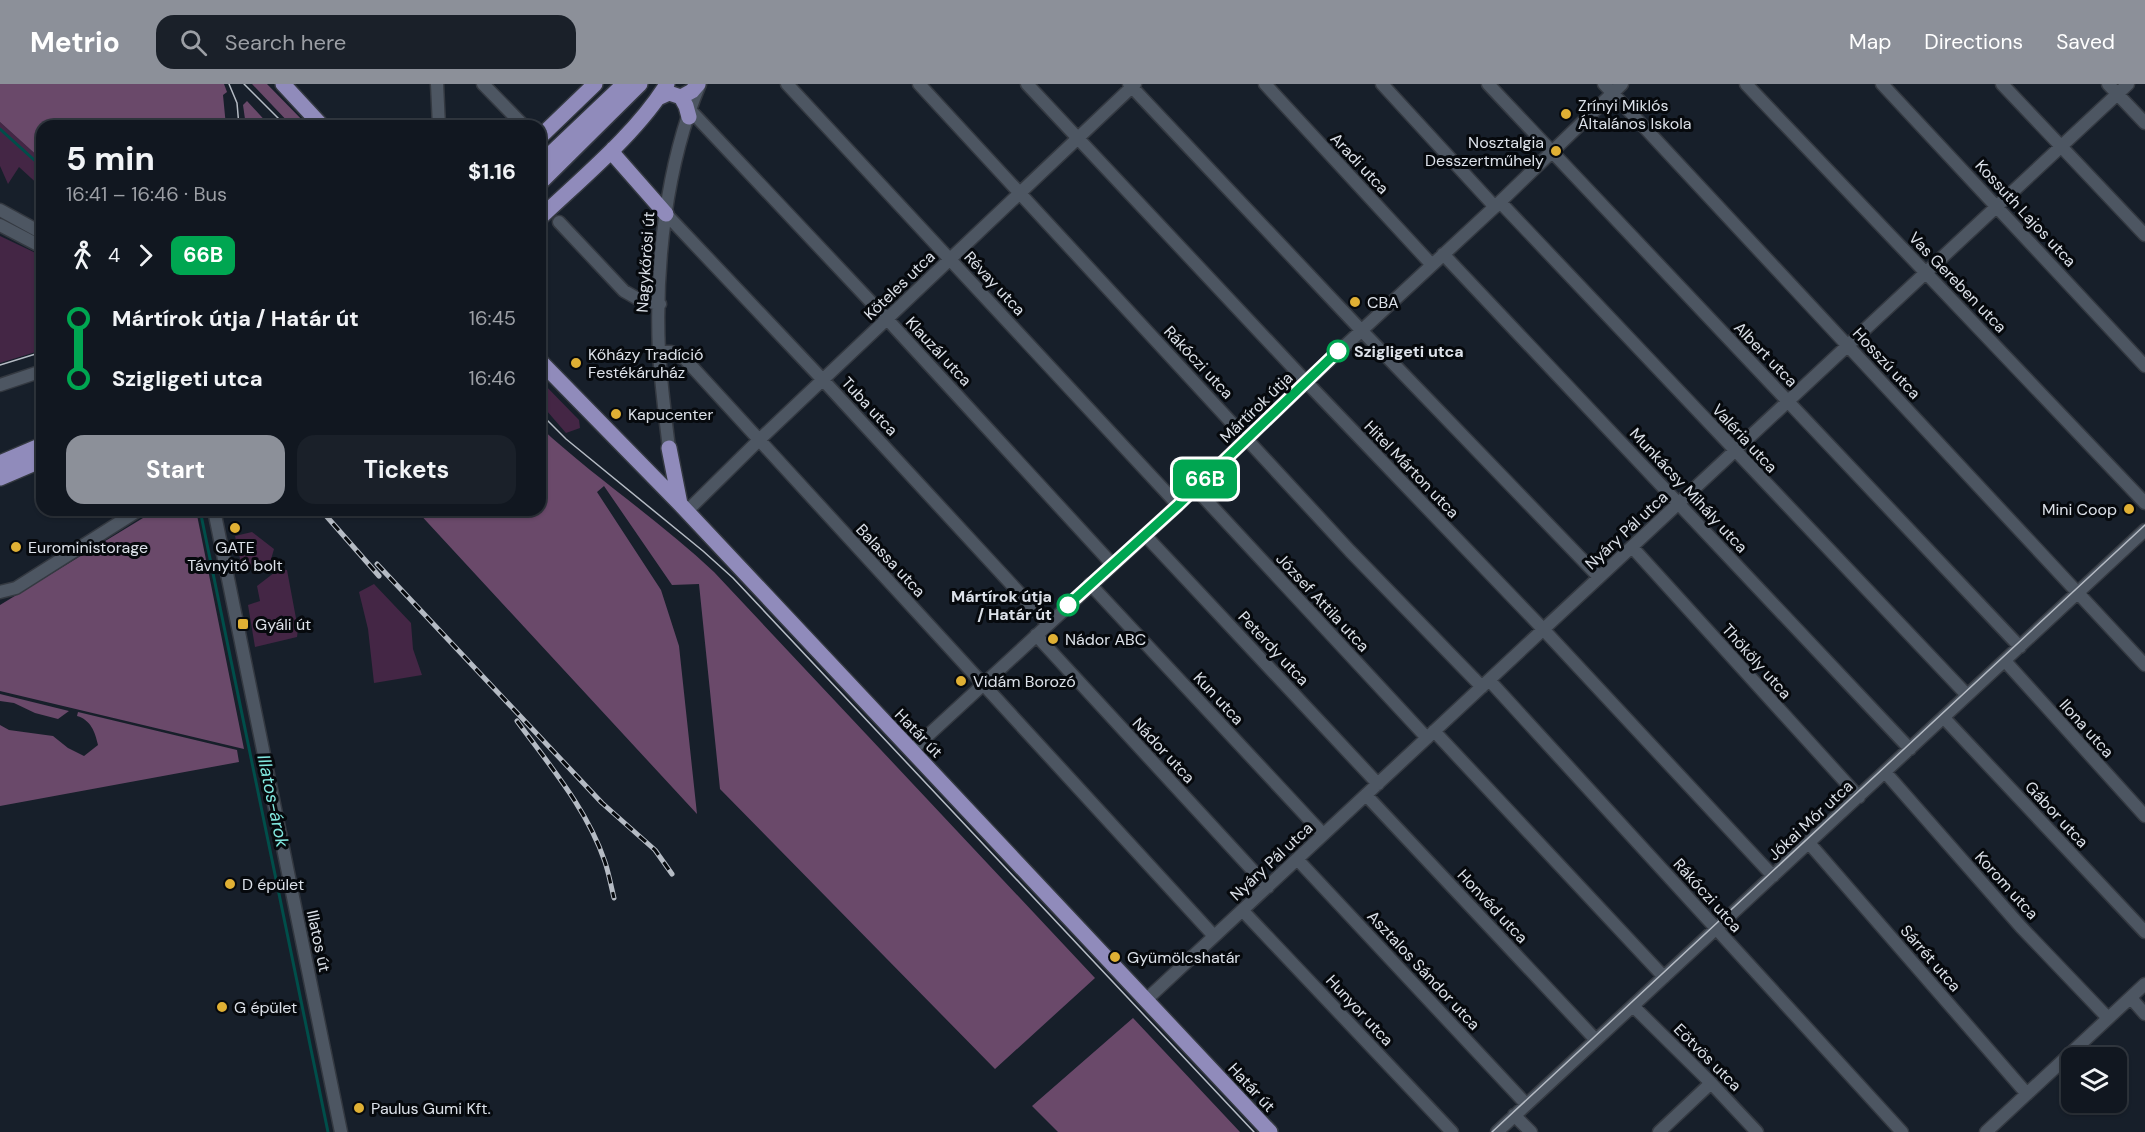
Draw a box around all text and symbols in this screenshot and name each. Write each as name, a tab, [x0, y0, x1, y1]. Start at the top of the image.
search box	[156, 15, 576, 69]
text: Metrio	[30, 24, 120, 61]
icon: search	[177, 26, 210, 59]
text: Search here	[225, 28, 346, 57]
text: Map	[1849, 28, 1891, 56]
text: Directions	[1924, 28, 2023, 56]
text: Saved	[2056, 28, 2115, 56]
place label: Zrínyi Miklós Általános Iskola	[1578, 95, 1691, 134]
marker: Zrínyi Miklós Általános Iskola	[1559, 107, 1573, 121]
street label: Aradi utca	[1326, 128, 1393, 198]
place label: Nosztalgia Desszertműhely	[1425, 132, 1544, 171]
text: 5 min	[66, 137, 155, 180]
marker: Nosztalgia Desszertműhely	[1549, 144, 1563, 158]
street label: Kossuth Lajos utca	[1971, 155, 2081, 271]
text: $1.16	[468, 157, 516, 186]
text: 16:41 – 16:46 · Bus	[66, 181, 227, 207]
street label: Nagykőrösi út	[631, 211, 660, 313]
street label: Vas Gereben utca	[1904, 227, 2011, 337]
icon: walk	[66, 239, 99, 272]
icon: forward	[129, 239, 162, 272]
text: 66B	[183, 241, 223, 269]
text: 4	[108, 242, 120, 268]
street label: Köteles utca	[859, 246, 939, 325]
street label: Révay utca	[959, 247, 1030, 320]
place label: CBA	[1367, 292, 1399, 313]
marker: CBA	[1348, 295, 1362, 309]
text: Mártírok útja / Határ út	[112, 304, 359, 333]
text: 16:45	[469, 305, 516, 331]
street label: Klauzál utca	[901, 312, 976, 391]
street label: Albert utca	[1729, 317, 1802, 391]
street label: Rákóczi utca	[1159, 321, 1238, 403]
street label: Hosszú utca	[1848, 323, 1925, 404]
marker: Szigligeti utca	[1327, 340, 1349, 362]
place label: Szigligeti utca	[1354, 341, 1464, 362]
place label: Kőházy Tradíció Festékáruház	[588, 344, 703, 383]
marker: Kőházy Tradíció Festékáruház	[569, 356, 583, 370]
text: Szigligeti utca	[112, 364, 263, 393]
text: 16:46	[468, 365, 516, 391]
street label: Mártírok útja	[1215, 367, 1297, 447]
street label: Tuba utca	[837, 372, 902, 440]
street label: Valéria utca	[1707, 399, 1782, 477]
place label: Kapucenter	[628, 404, 713, 425]
marker: Kapucenter	[609, 407, 623, 421]
street label: Hitel Márton utca	[1360, 416, 1464, 523]
street label: Munkácsy Mihály utca	[1625, 423, 1752, 557]
button: Start	[66, 435, 285, 504]
button: Tickets	[297, 435, 516, 504]
line badge: 66B	[1170, 460, 1240, 498]
text: 66B	[1185, 465, 1225, 493]
street label: Nyáry Pál utca	[1581, 487, 1672, 574]
place label: Mini Coop	[2042, 499, 2117, 520]
marker: Mini Coop	[2122, 502, 2136, 516]
street label: Balassa utca	[851, 519, 930, 601]
marker: GATE Távnyitó bolt	[228, 521, 242, 535]
place label: Euroministorage	[28, 537, 148, 558]
place label: GATE Távnyitó bolt	[187, 537, 283, 576]
marker: Euroministorage	[9, 540, 23, 554]
street label: József Attila utca	[1271, 549, 1374, 656]
place label: Mártírok útja / Határ út	[951, 586, 1052, 625]
marker: Mártírok útja / Határ út	[1057, 594, 1079, 616]
street label: Peterdy utca	[1234, 607, 1314, 690]
place label: Gyáli út	[255, 614, 311, 635]
marker: Gyáli út	[236, 617, 250, 631]
street label: Thököly utca	[1717, 619, 1796, 703]
place label: Nádor ABC	[1065, 629, 1146, 650]
marker: Nádor ABC	[1046, 632, 1060, 646]
street label: Kun utca	[1189, 667, 1248, 729]
place label: Vidám Borozó	[973, 671, 1076, 692]
marker: Vidám Borozó	[954, 674, 968, 688]
street label: Ilona utca	[2055, 695, 2119, 762]
street label: Határ út	[890, 704, 947, 762]
street label: Nádor utca	[1128, 713, 1199, 788]
water label: Illatos-árok	[251, 752, 295, 850]
street label: Jókai Mór utca	[1764, 776, 1857, 865]
street label: Gábor utca	[2020, 777, 2093, 852]
street label: Nyáry Pál utca	[1226, 818, 1317, 905]
street label: Korom utca	[1970, 847, 2043, 924]
street label: Rákóczi utca	[1669, 854, 1746, 937]
street label: Honvéd utca	[1453, 865, 1532, 948]
place label: D épület	[242, 874, 304, 895]
marker: D épület	[223, 877, 237, 891]
street label: Asztalos Sándor utca	[1363, 906, 1485, 1035]
street label: Illatos út	[302, 908, 335, 974]
street label: Sárrét utca	[1896, 921, 1965, 996]
place label: Gyümölcshatár	[1127, 947, 1240, 968]
marker: Gyümölcshatár	[1108, 950, 1122, 964]
street label: Hunyor utca	[1321, 970, 1398, 1050]
place label: G épület	[234, 997, 297, 1018]
marker: G épület	[215, 1000, 229, 1014]
street label: Eötvös utca	[1669, 1019, 1746, 1096]
map controls	[2061, 1047, 2127, 1113]
button: layers	[2061, 1047, 2127, 1113]
street label: Határ út	[1224, 1058, 1280, 1116]
place label: Paulus Gumi Kft.	[371, 1098, 491, 1119]
marker: Paulus Gumi Kft.	[352, 1101, 366, 1115]

